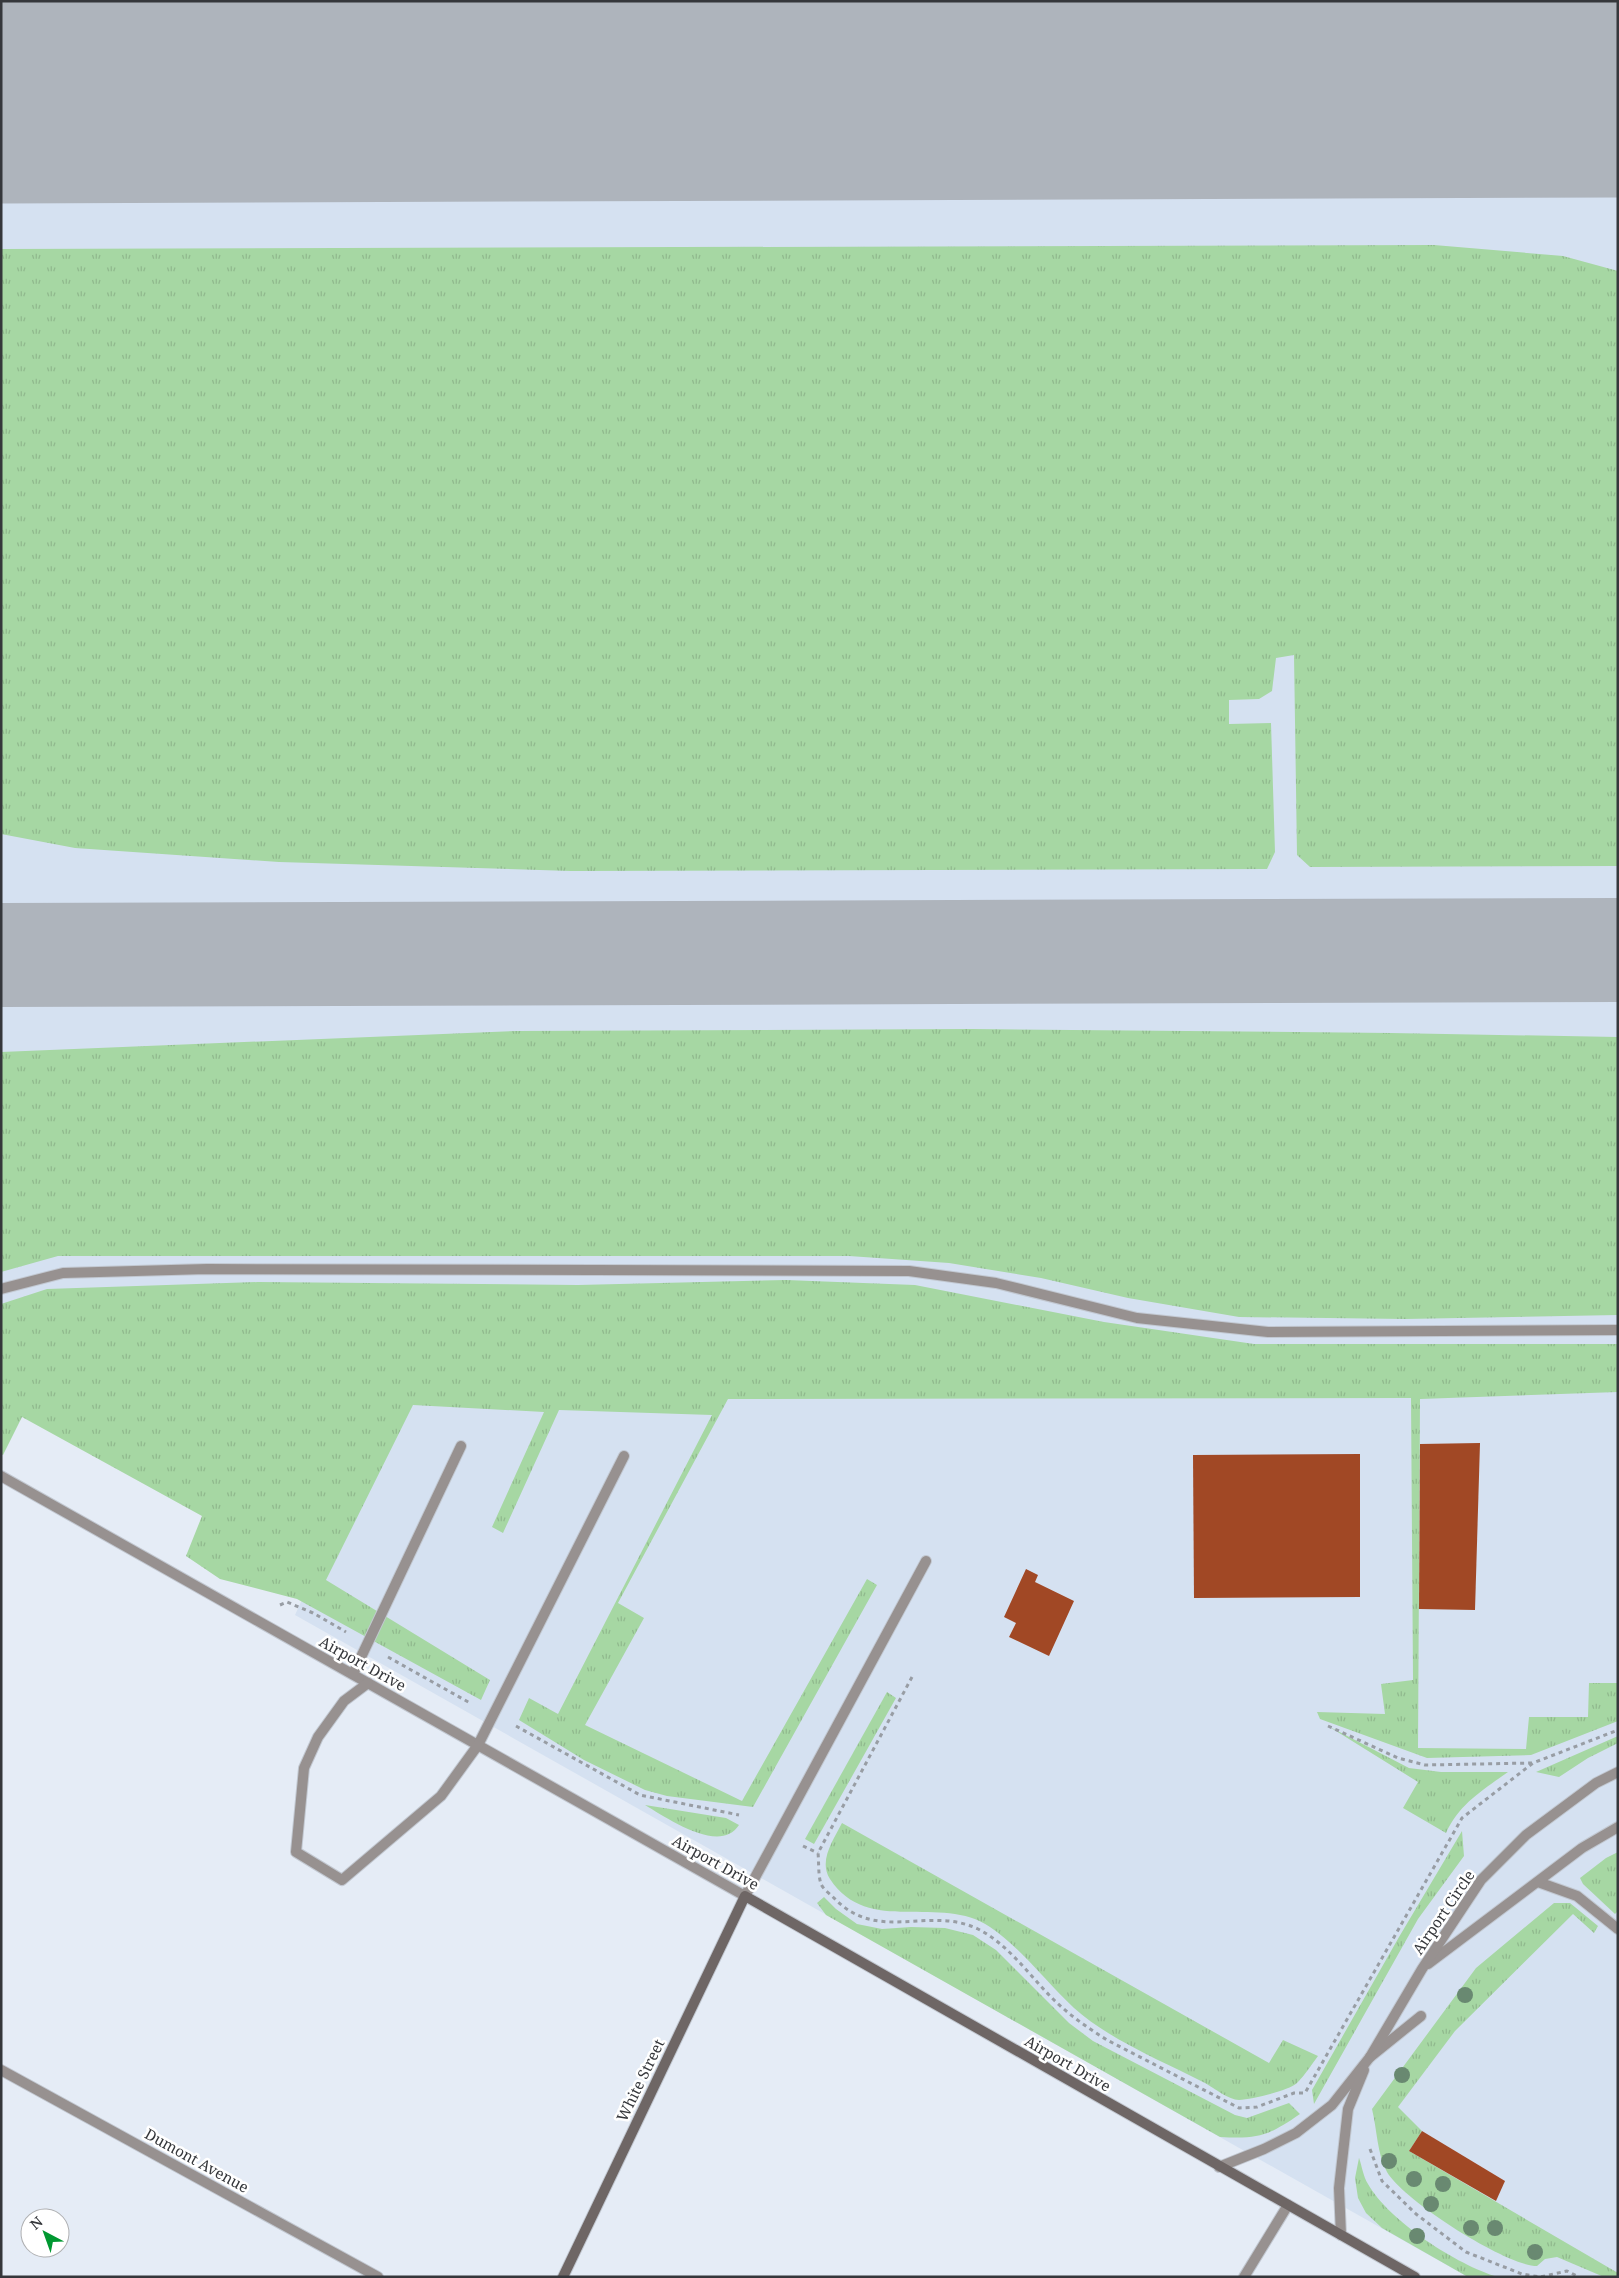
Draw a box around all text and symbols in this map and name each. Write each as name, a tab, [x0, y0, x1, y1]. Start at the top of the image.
street label: Airport Drive	[316, 1631, 410, 1695]
street label: Airport Drive	[669, 1830, 763, 1894]
street label: Airport Circle	[1407, 1866, 1479, 1958]
street label: Airport Drive	[1021, 2030, 1115, 2096]
street label: White Street	[611, 2036, 669, 2124]
street label: Dumont Avenue	[142, 2123, 252, 2197]
north arrow	[20, 2208, 70, 2258]
text: N	[26, 2212, 47, 2234]

